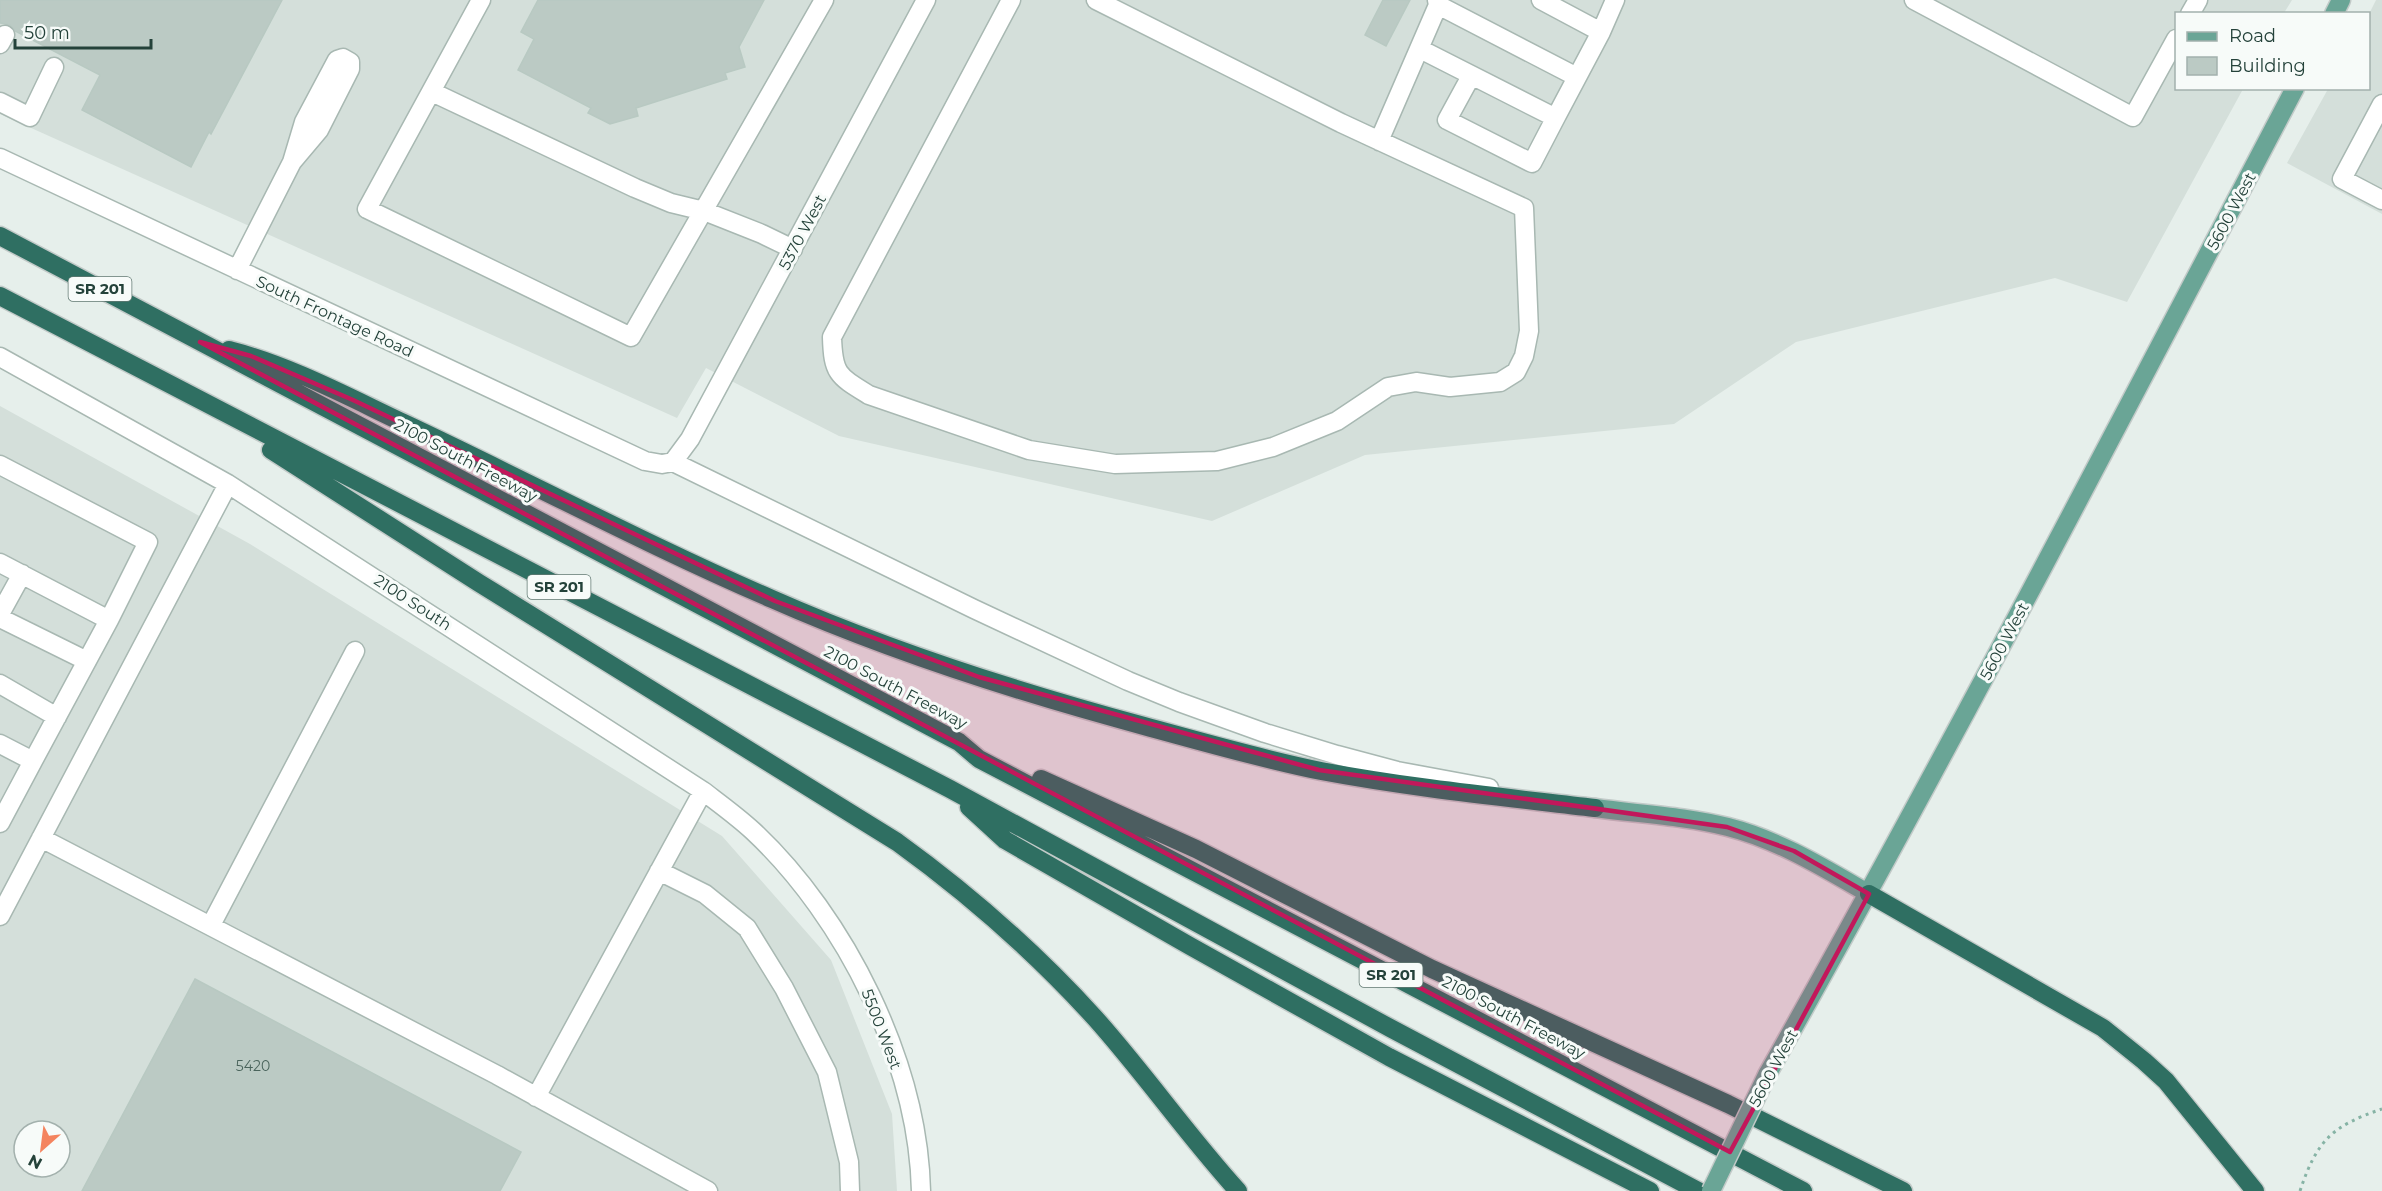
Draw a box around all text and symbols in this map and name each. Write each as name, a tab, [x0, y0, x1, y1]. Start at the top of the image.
scale bar	[15, 12, 152, 50]
legend	[2175, 12, 2370, 90]
text: 50 m	[24, 22, 70, 44]
text: Road	[2229, 25, 2276, 47]
text: Building	[2229, 55, 2306, 77]
street label: 5600 West	[2203, 169, 2260, 253]
street label: 5370 West	[775, 191, 830, 273]
street label: South Frontage Road	[253, 272, 416, 361]
road number: SR 201	[68, 277, 132, 301]
street label: 2100 South Freeway	[391, 415, 541, 506]
street label: 2100 South	[371, 570, 455, 634]
road number: SR 201	[528, 575, 590, 599]
street label: 5600 West	[1976, 599, 2033, 683]
street label: 2100 South Freeway	[821, 642, 971, 733]
road number: SR 201	[1360, 963, 1422, 987]
street label: 2100 South Freeway	[1439, 972, 1589, 1063]
street label: 5500 West	[858, 986, 906, 1072]
street label: 5600 West	[1745, 1026, 1802, 1110]
house number: 5420	[236, 1057, 270, 1075]
north arrow	[12, 1119, 72, 1179]
text: N	[25, 1150, 45, 1173]

